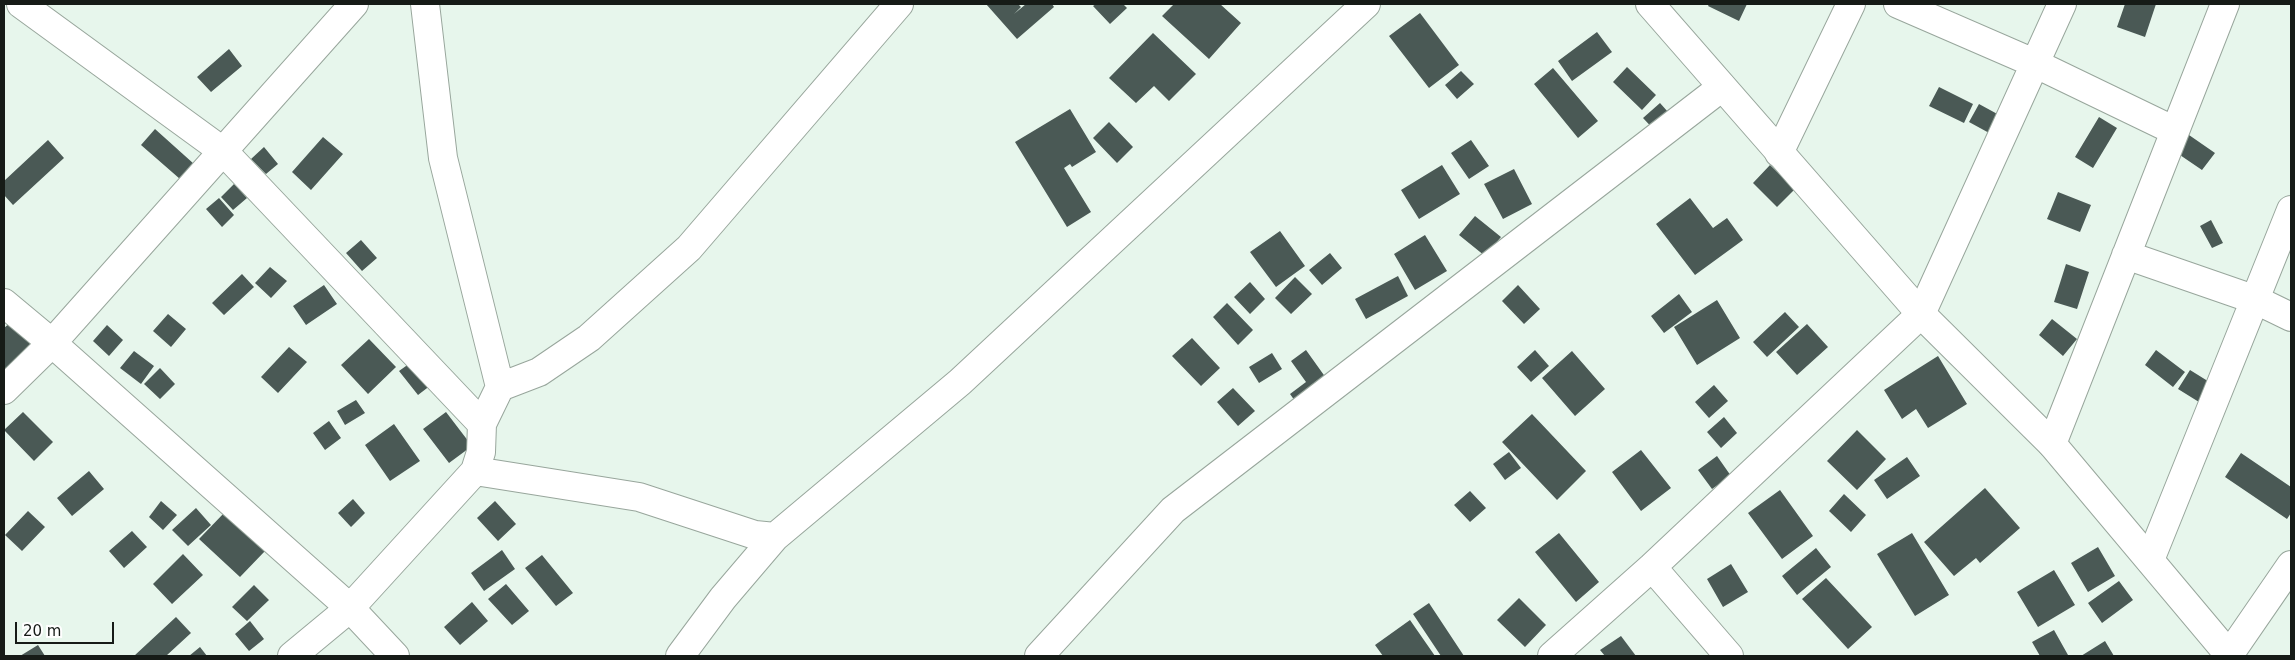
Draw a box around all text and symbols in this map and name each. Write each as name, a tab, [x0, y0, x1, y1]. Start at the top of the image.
scale bar	[18, 612, 116, 644]
text: 20 m	[23, 622, 61, 640]

